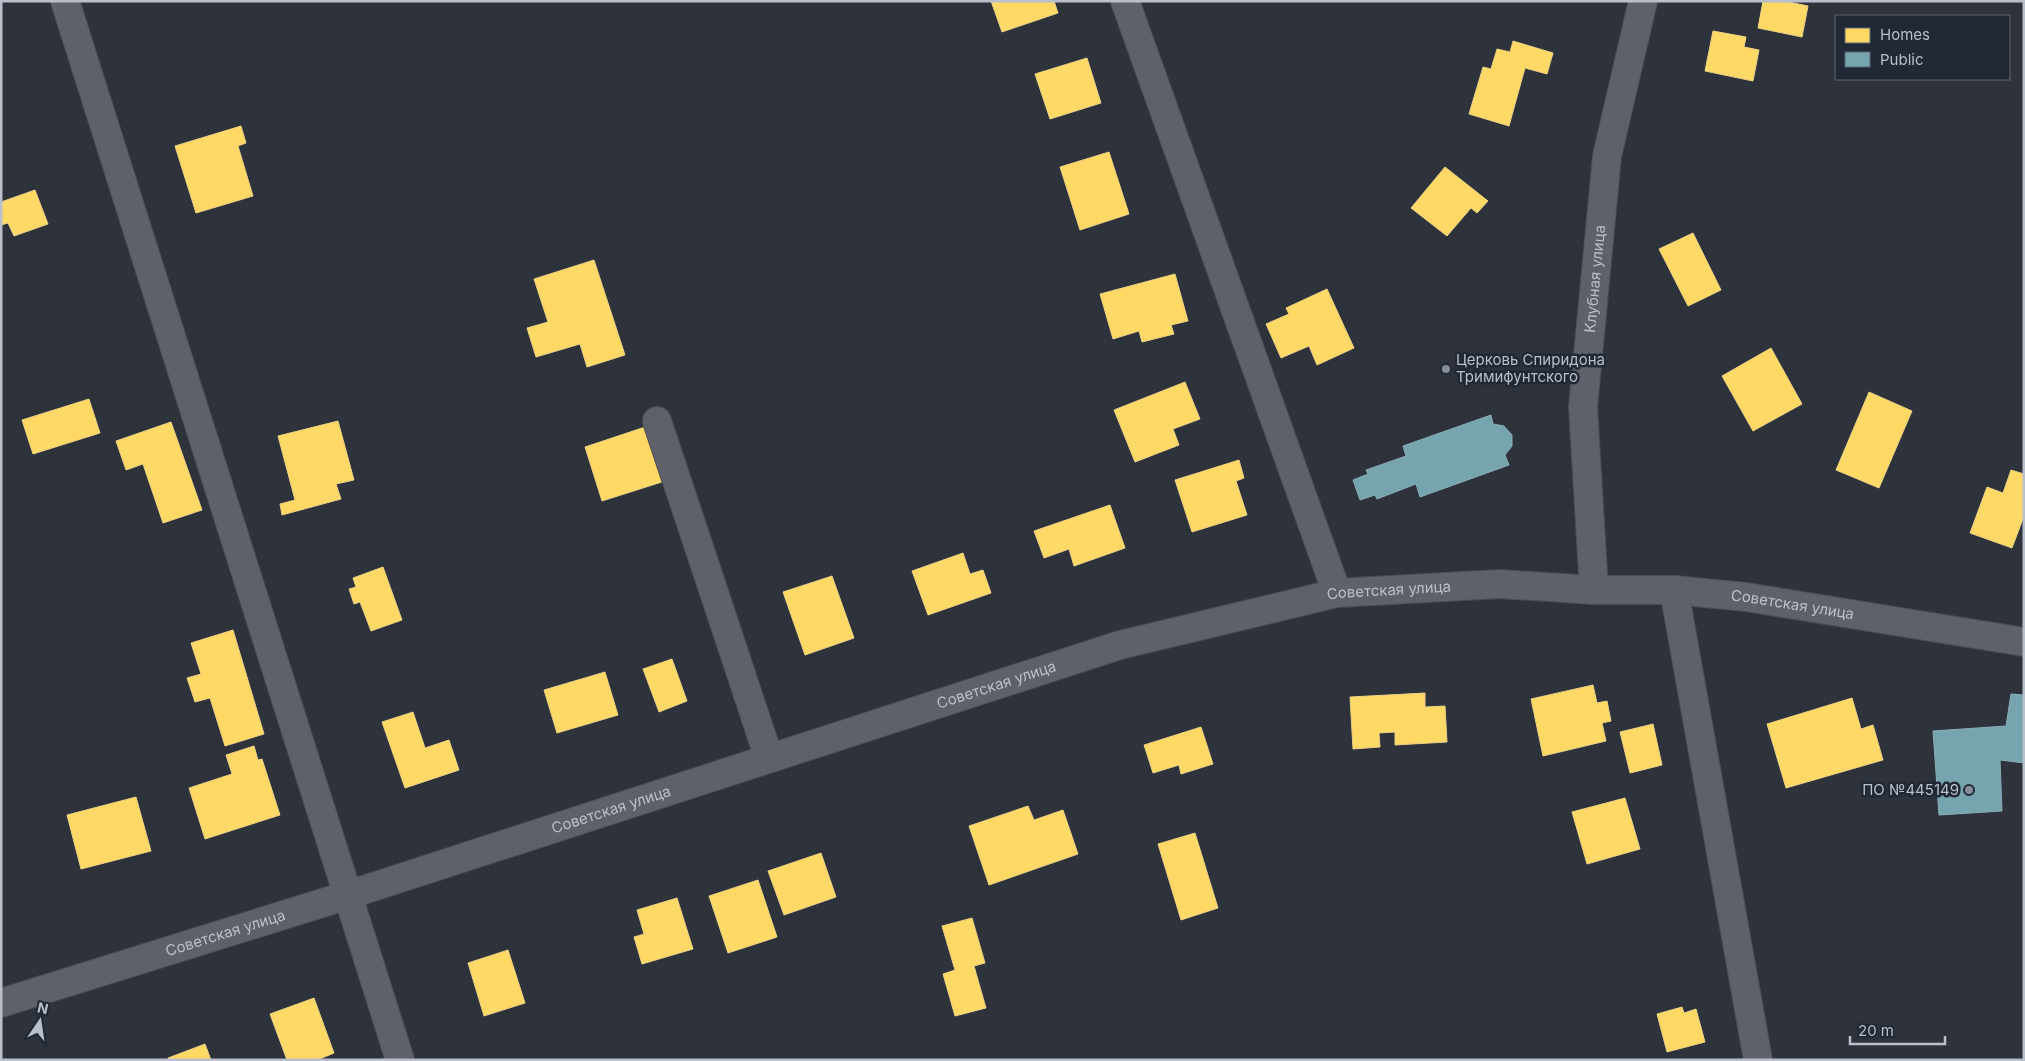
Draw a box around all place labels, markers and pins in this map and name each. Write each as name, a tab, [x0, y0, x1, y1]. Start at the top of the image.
place label: Церковь Спиридона Тримифунтского	[1456, 350, 1605, 386]
marker: Церковь Спиридона Тримифунтского	[1440, 363, 1452, 375]
place label: ПО №445149	[1862, 780, 1959, 799]
marker: ПО №445149	[1963, 784, 1975, 796]

